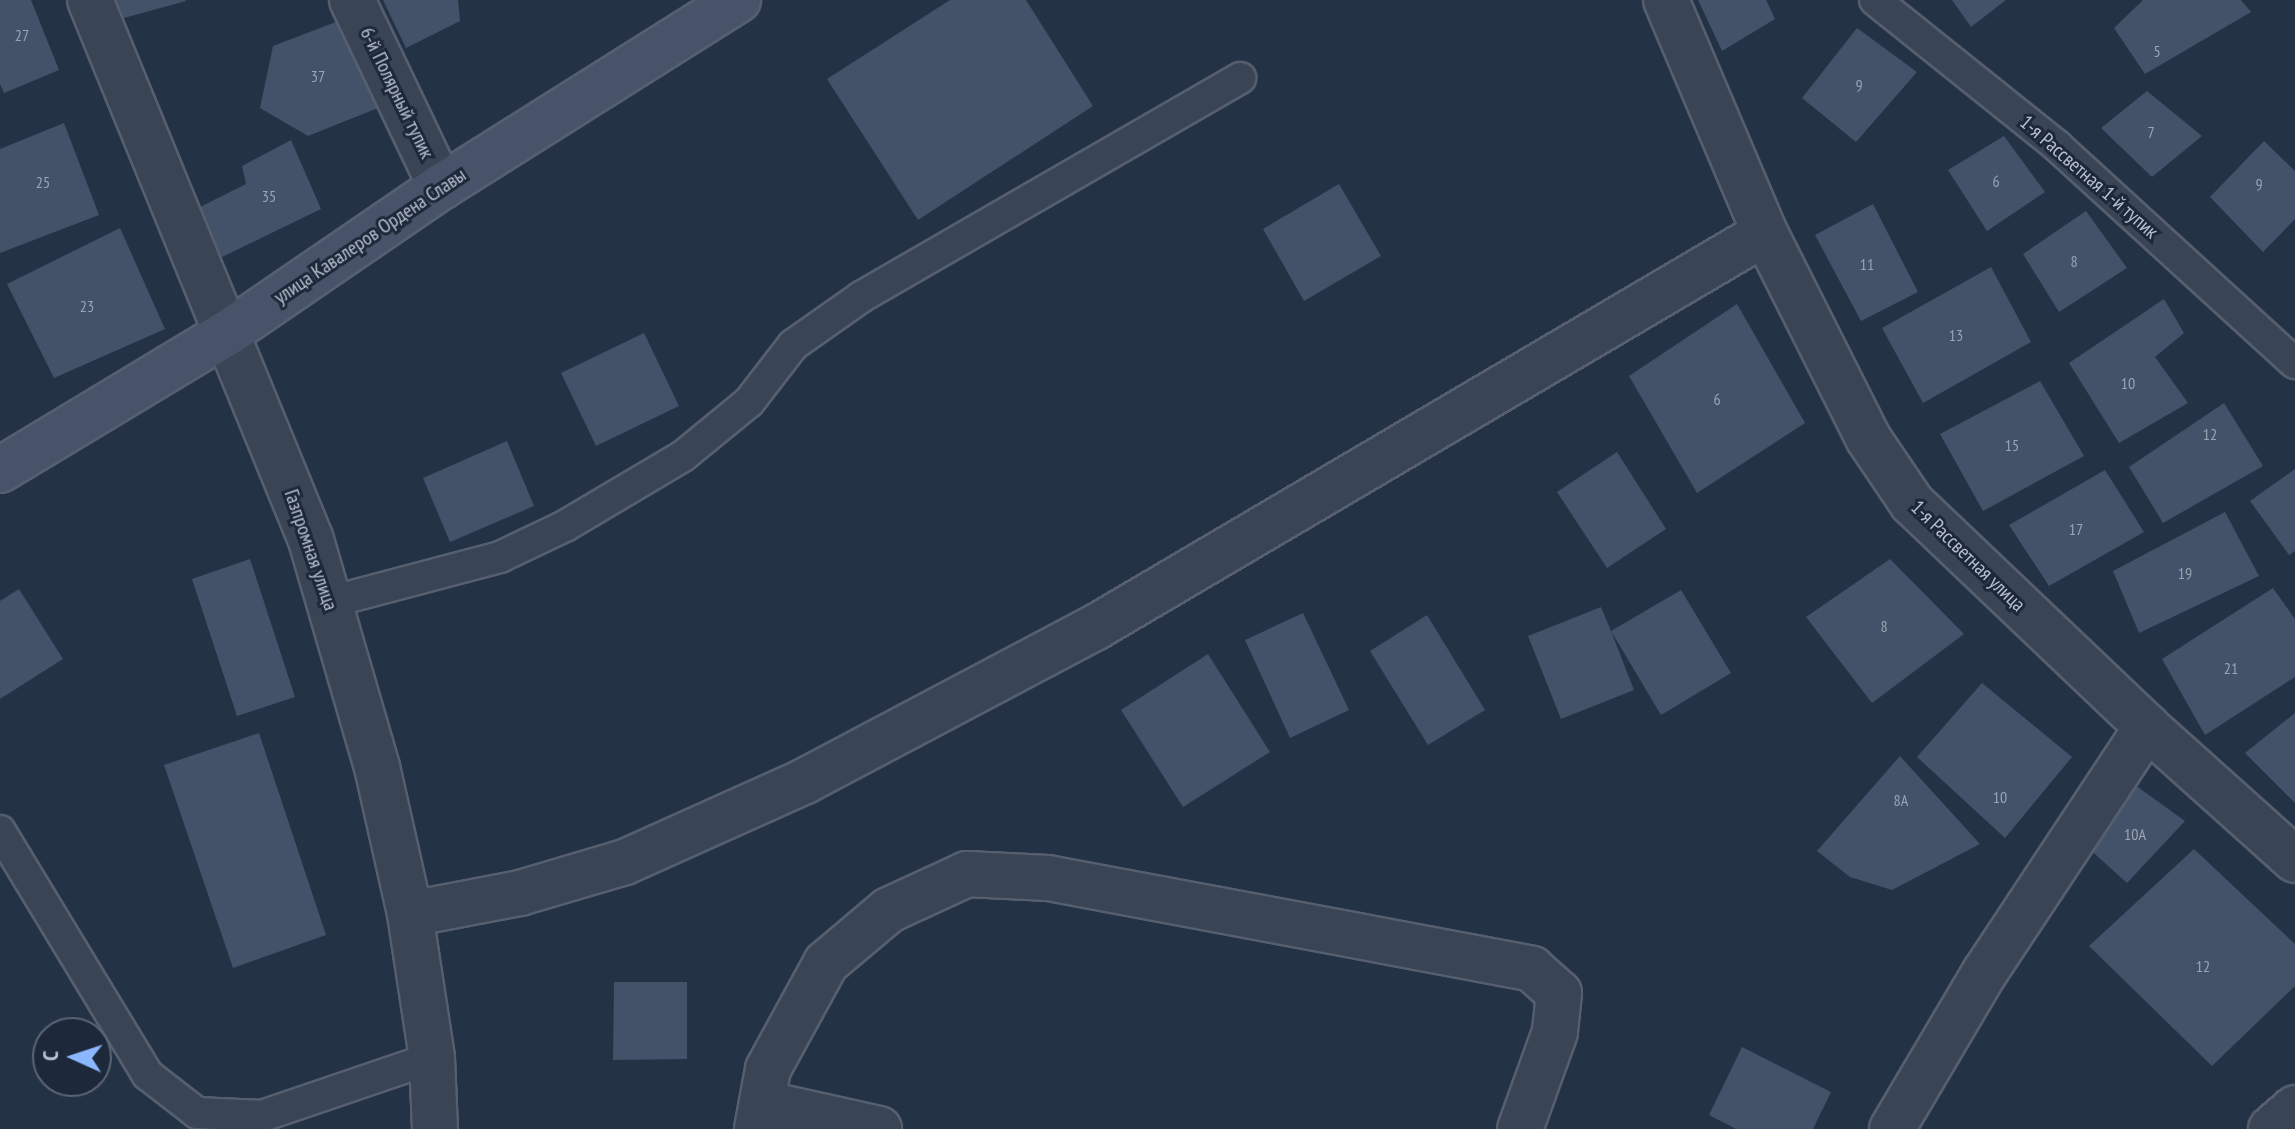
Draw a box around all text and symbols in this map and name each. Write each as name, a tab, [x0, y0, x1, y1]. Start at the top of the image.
street label: 6-й Полярный тупик	[355, 23, 439, 163]
house number: 27	[15, 25, 29, 45]
house number: 5	[2153, 41, 2161, 61]
house number: 37	[311, 66, 325, 86]
house number: 9	[1855, 75, 1863, 95]
street label: 1-я Рассветная 1-й тупик	[2015, 110, 2163, 244]
house number: 7	[2147, 122, 2155, 142]
street label: улица Кавалеров Ордена Славы	[270, 163, 470, 309]
house number: 6	[1992, 171, 2000, 191]
house number: 25	[36, 172, 50, 192]
house number: 9	[2255, 174, 2263, 194]
house number: 35	[262, 186, 276, 206]
house number: 8	[2070, 251, 2078, 271]
house number: 11	[1860, 254, 1874, 274]
house number: 23	[80, 296, 94, 316]
house number: 13	[1949, 325, 1963, 345]
house number: 10	[2121, 373, 2135, 393]
house number: 6	[1713, 389, 1721, 409]
house number: 12	[2203, 424, 2217, 444]
house number: 15	[2005, 435, 2019, 455]
street label: Газпромная улица	[279, 486, 343, 614]
street label: 1-я Рассветная улица	[1906, 495, 2030, 617]
house number: 17	[2069, 519, 2083, 539]
house number: 19	[2178, 563, 2192, 583]
house number: 8	[1880, 616, 1888, 636]
house number: 21	[2224, 658, 2238, 678]
house number: 10	[1993, 787, 2007, 807]
house number: 8А	[1894, 790, 1908, 810]
house number: 10А	[2124, 824, 2146, 844]
house number: 12	[2196, 956, 2210, 976]
north arrow	[32, 1017, 112, 1097]
text: С	[36, 1050, 64, 1062]

